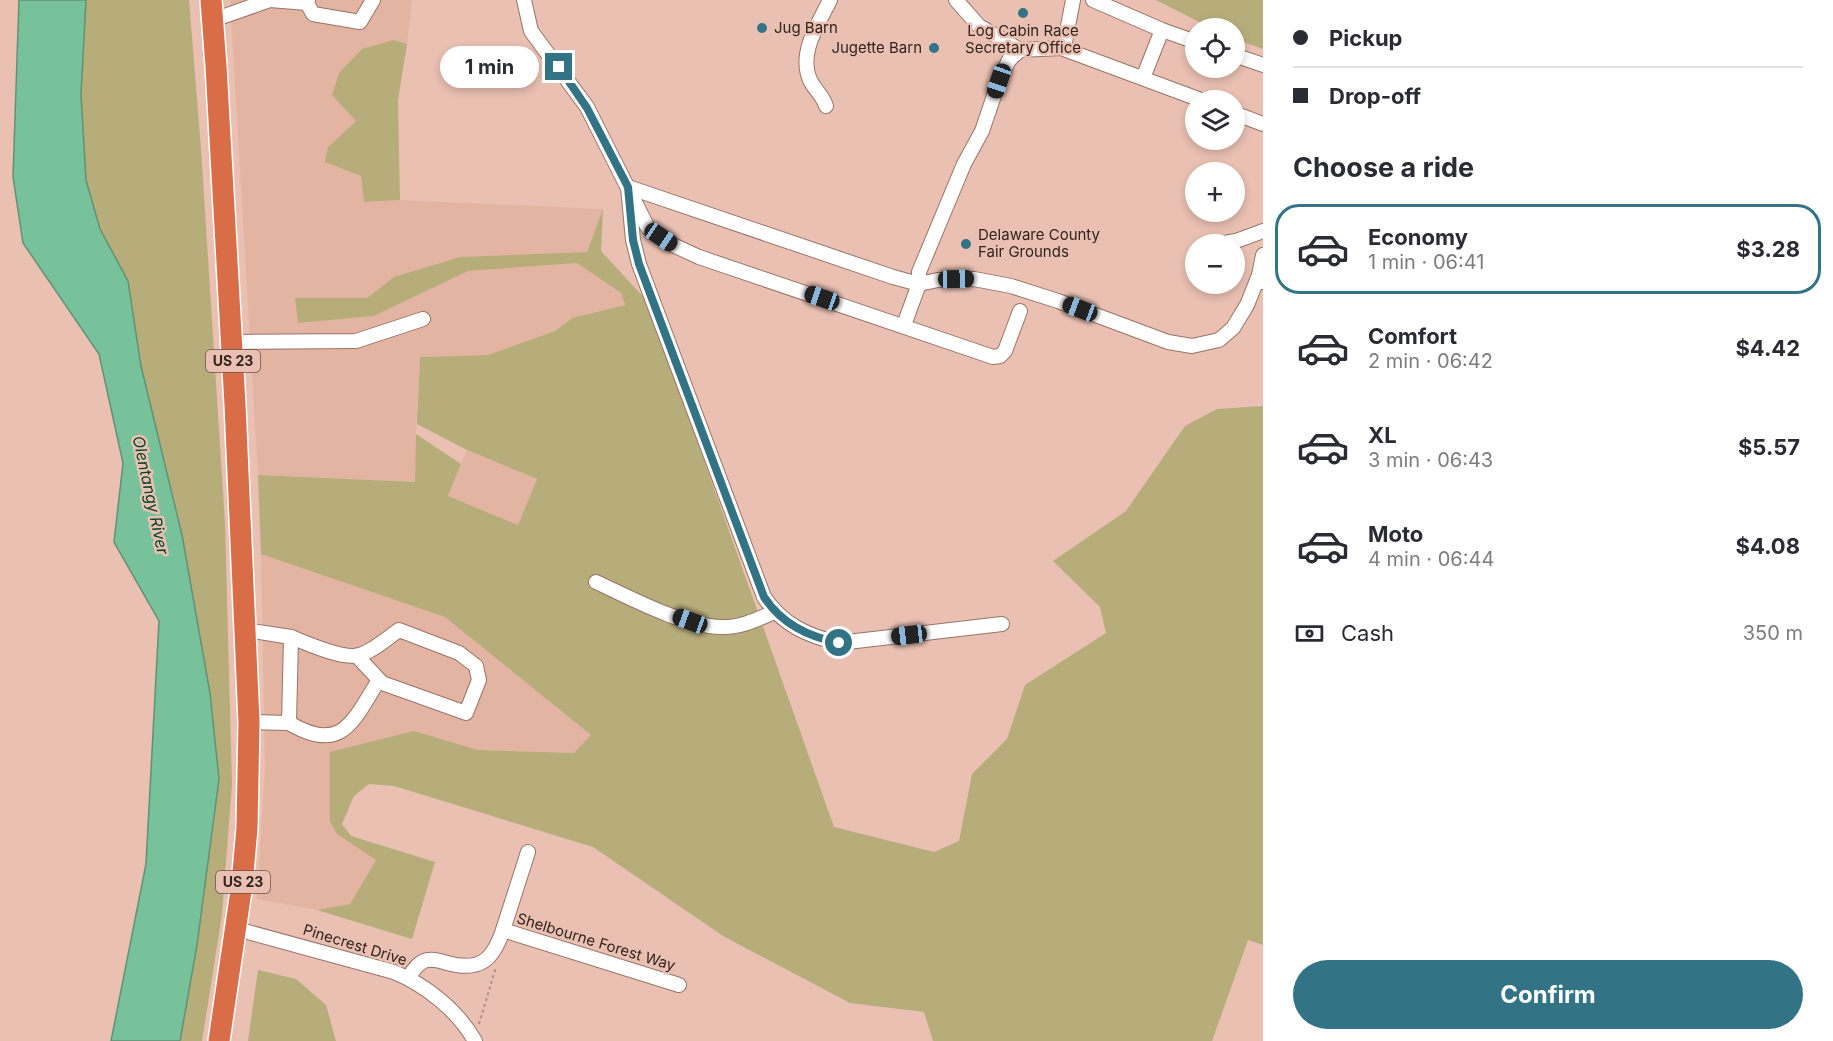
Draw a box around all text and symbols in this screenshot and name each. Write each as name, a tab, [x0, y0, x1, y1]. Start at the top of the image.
marker: Log Cabin Race Secretary Office	[1016, 6, 1030, 20]
place label: Jug Barn	[774, 18, 838, 37]
map controls	[1185, 18, 1245, 294]
button: locate	[1185, 18, 1245, 78]
marker: Jug Barn	[755, 21, 769, 35]
place label: Log Cabin Race Secretary Office	[965, 21, 1081, 57]
text: Pickup	[1329, 25, 1403, 51]
place label: Jugette Barn	[831, 38, 922, 57]
marker: Jugette Barn	[927, 41, 941, 55]
callout: 1 min	[439, 46, 538, 88]
route end	[545, 53, 572, 80]
text: 1 min	[465, 55, 514, 79]
car	[985, 61, 1013, 101]
text: Drop-off	[1329, 83, 1421, 109]
button: layers	[1185, 90, 1245, 150]
text: Choose a ride	[1293, 151, 1474, 184]
button: +	[1185, 162, 1245, 222]
car	[641, 219, 681, 255]
icon: car	[1296, 222, 1350, 276]
text: Economy	[1368, 224, 1468, 250]
place label: Delaware County Fair Grounds	[978, 225, 1101, 261]
button: −	[1185, 234, 1245, 294]
text: $3.28	[1736, 236, 1800, 262]
marker: Delaware County Fair Grounds	[959, 237, 973, 251]
text: 1 min · 06:41	[1368, 250, 1484, 274]
car	[938, 270, 974, 288]
car	[802, 284, 842, 312]
car	[1060, 294, 1100, 324]
icon: car	[1296, 321, 1350, 375]
text: Comfort	[1368, 323, 1457, 349]
text: $4.42	[1735, 335, 1800, 361]
text: 2 min · 06:42	[1368, 349, 1493, 373]
road number: US 23	[206, 350, 260, 372]
icon: car	[1296, 420, 1350, 474]
text: XL	[1368, 422, 1397, 448]
water label: Olentangy River	[129, 434, 174, 557]
text: $5.57	[1738, 434, 1800, 460]
text: 3 min · 06:43	[1368, 448, 1493, 472]
icon: car	[1296, 519, 1350, 573]
text: Moto	[1368, 521, 1423, 547]
text: $4.08	[1736, 533, 1800, 559]
text: 4 min · 06:44	[1368, 547, 1494, 571]
car	[670, 606, 710, 636]
icon: cash	[1293, 617, 1326, 650]
text: Cash	[1341, 620, 1394, 646]
text: 350 m	[1743, 621, 1803, 645]
car	[890, 624, 928, 646]
route start	[825, 629, 852, 656]
road number: US 23	[216, 871, 270, 893]
street label: Shelbourne Forest Way	[515, 908, 678, 975]
street label: Pinecrest Drive	[301, 920, 409, 969]
button: Confirm	[1293, 960, 1803, 1029]

